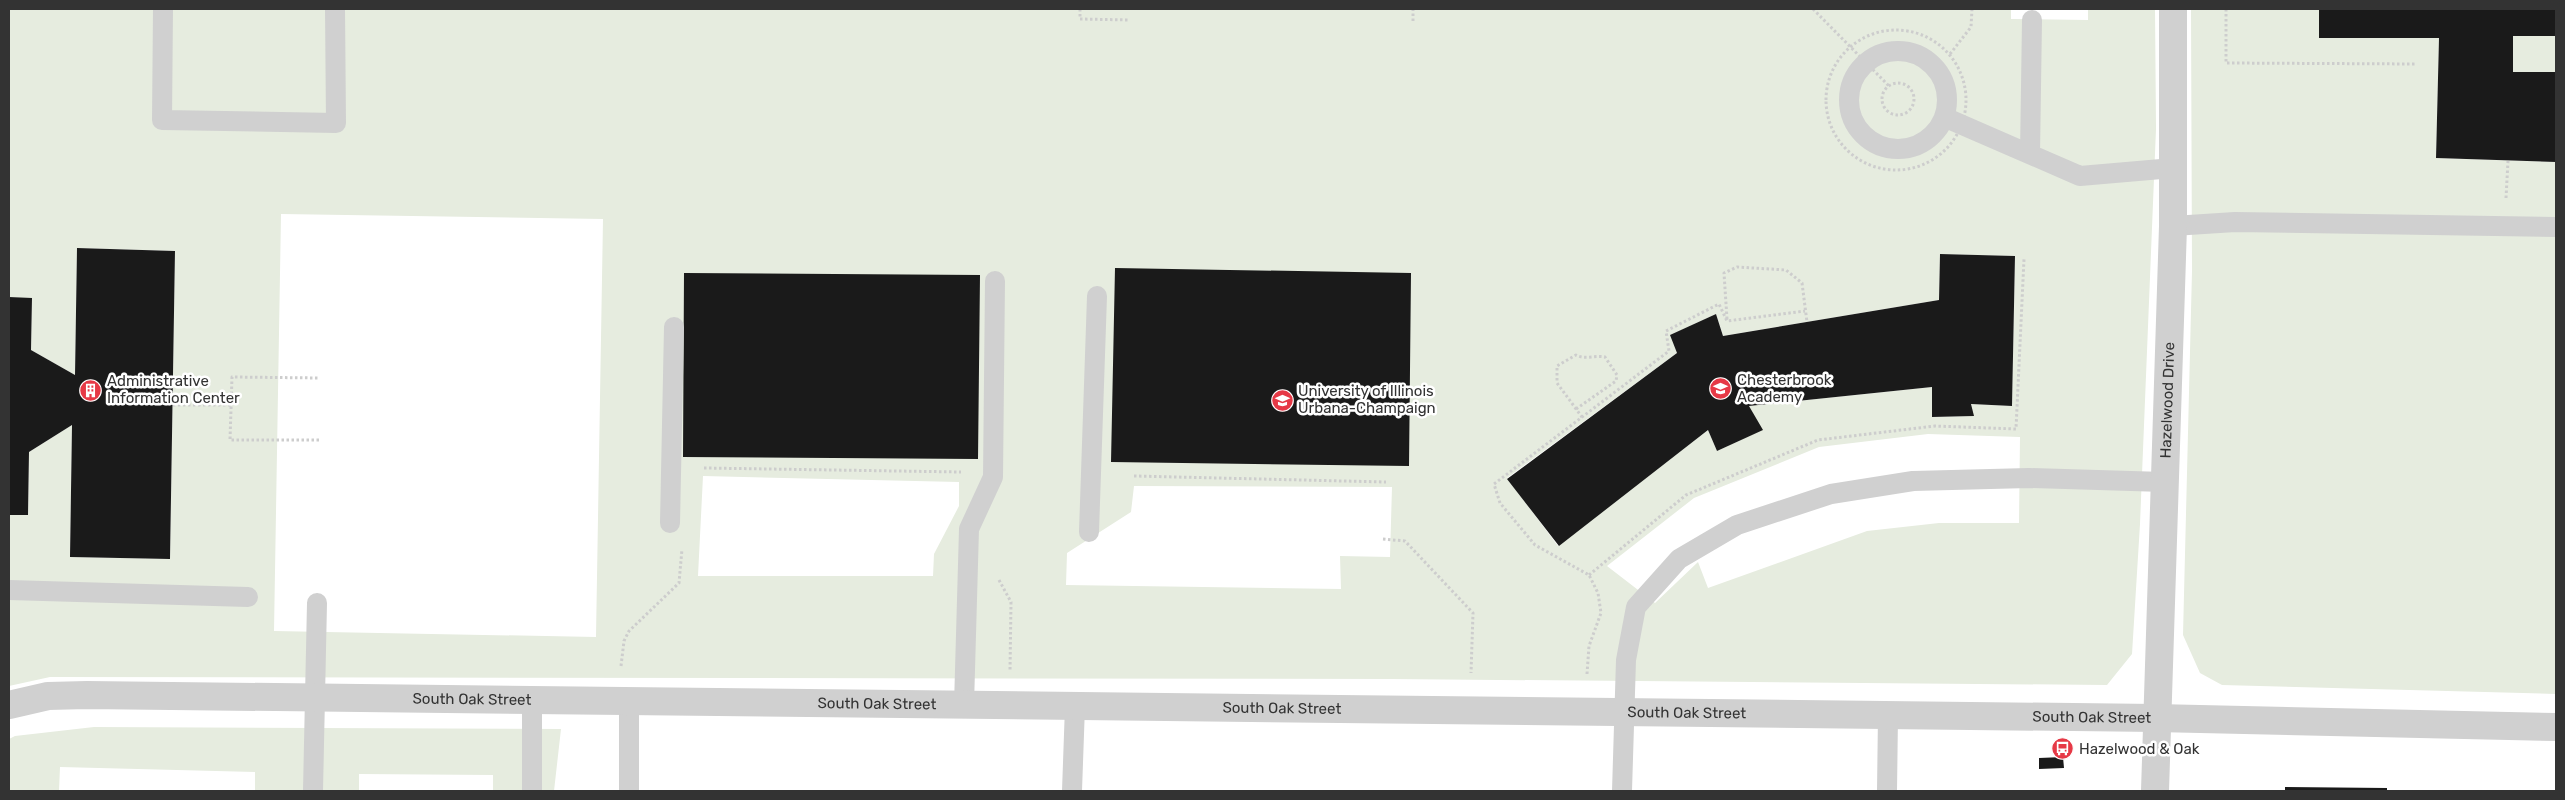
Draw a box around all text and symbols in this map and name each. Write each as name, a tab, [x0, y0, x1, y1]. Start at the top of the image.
street label: Hazelwood Drive	[2157, 342, 2178, 459]
place label: Chesterbrook Academy	[1737, 371, 1832, 406]
place label: Administrative Information Center	[107, 372, 240, 407]
school or university icon: Chesterbrook Academy	[1709, 377, 1733, 401]
building icon: Administrative Information Center	[79, 378, 103, 402]
place label: University of Illinois Urbana-Champaign	[1298, 382, 1436, 417]
school or university icon: University of Illinois Urbana-Champaign	[1270, 388, 1294, 412]
street label: South Oak Street	[412, 690, 532, 709]
street label: South Oak Street	[817, 694, 937, 713]
street label: South Oak Street	[1222, 699, 1342, 718]
street label: South Oak Street	[1627, 703, 1747, 722]
street label: South Oak Street	[2032, 708, 2151, 727]
bus stop icon: Hazelwood & Oak	[2051, 737, 2075, 761]
place label: Hazelwood & Oak	[2079, 740, 2200, 758]

